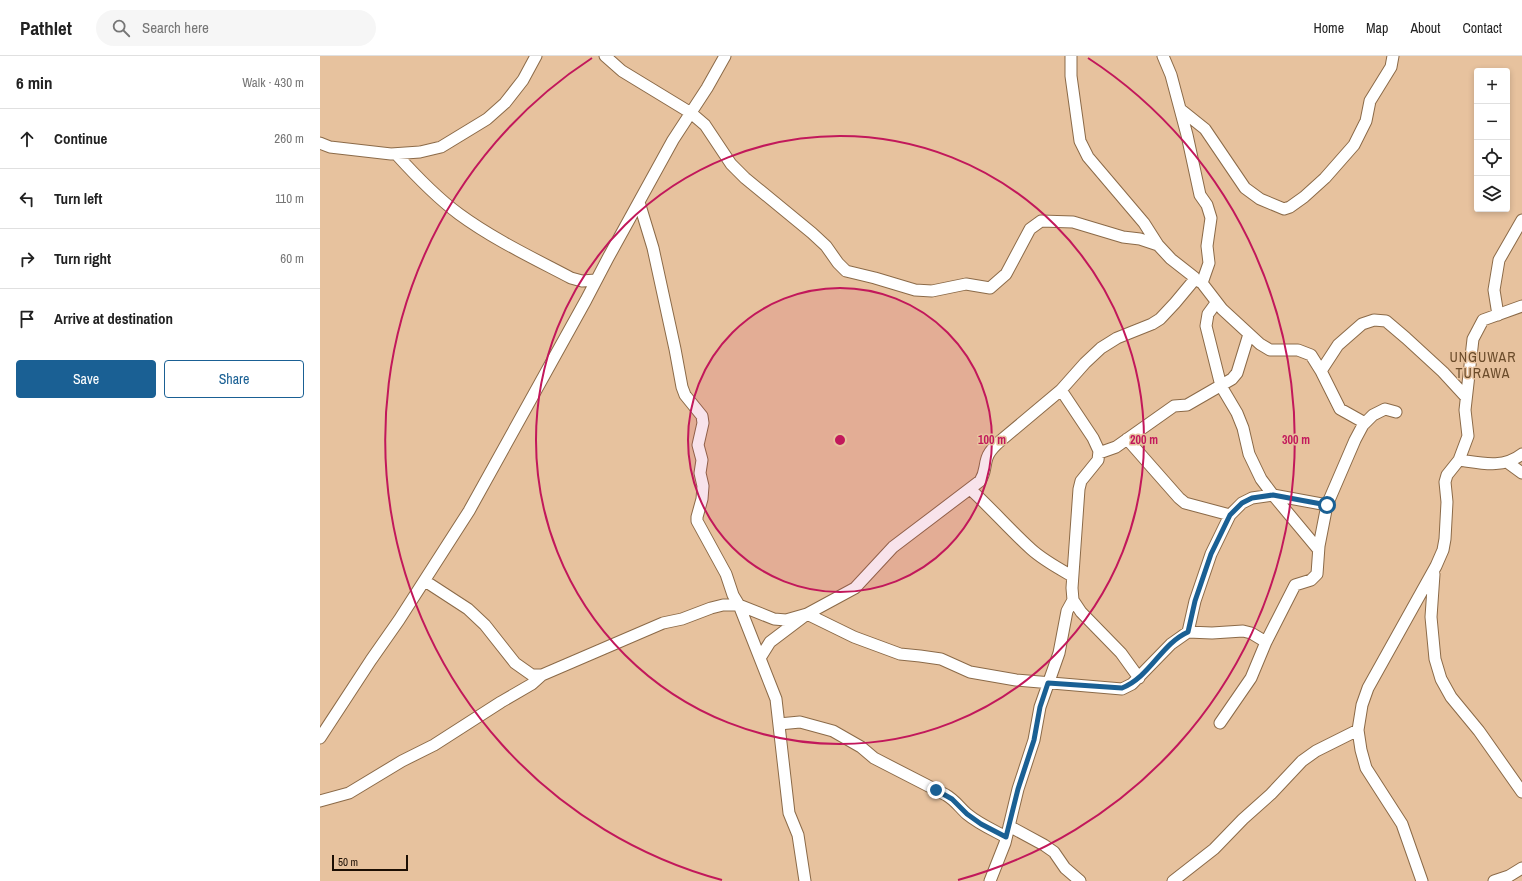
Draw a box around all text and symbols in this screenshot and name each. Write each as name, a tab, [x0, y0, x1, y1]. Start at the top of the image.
search box	[96, 10, 376, 46]
text: Pathlet	[20, 15, 72, 41]
icon: search	[110, 17, 132, 39]
text: Search here	[142, 17, 209, 38]
text: Home	[1313, 19, 1344, 37]
text: Map	[1366, 19, 1388, 37]
text: About	[1410, 19, 1440, 37]
text: Contact	[1462, 19, 1502, 37]
map controls	[1474, 68, 1510, 212]
button: +	[1474, 68, 1510, 104]
text: 6 min	[16, 71, 52, 94]
text: Walk · 430 m	[242, 74, 304, 91]
button: −	[1474, 104, 1510, 140]
icon: ahead	[16, 128, 38, 150]
text: Continue	[54, 128, 107, 149]
text: 260 m	[274, 130, 304, 147]
button: locate	[1474, 140, 1510, 176]
button: layers	[1474, 176, 1510, 212]
icon: left	[16, 188, 38, 210]
text: Turn left	[54, 188, 102, 209]
text: 110 m	[275, 190, 304, 207]
icon: right	[16, 248, 38, 270]
text: Turn right	[54, 248, 111, 269]
text: 60 m	[280, 250, 304, 267]
icon: arrive	[16, 308, 38, 330]
text: Arrive at destination	[54, 308, 173, 329]
district label: UNGUWAR TURAWA	[1449, 348, 1517, 382]
button: Save	[16, 360, 156, 398]
button: Share	[164, 360, 304, 398]
text: 100 m	[978, 432, 1006, 448]
text: 200 m	[1130, 432, 1158, 448]
text: 300 m	[1282, 432, 1310, 448]
centre of rings	[833, 433, 847, 447]
route start	[1318, 496, 1336, 514]
route end	[927, 781, 945, 799]
scale bar	[332, 853, 408, 872]
text: 50 m	[338, 855, 358, 869]

